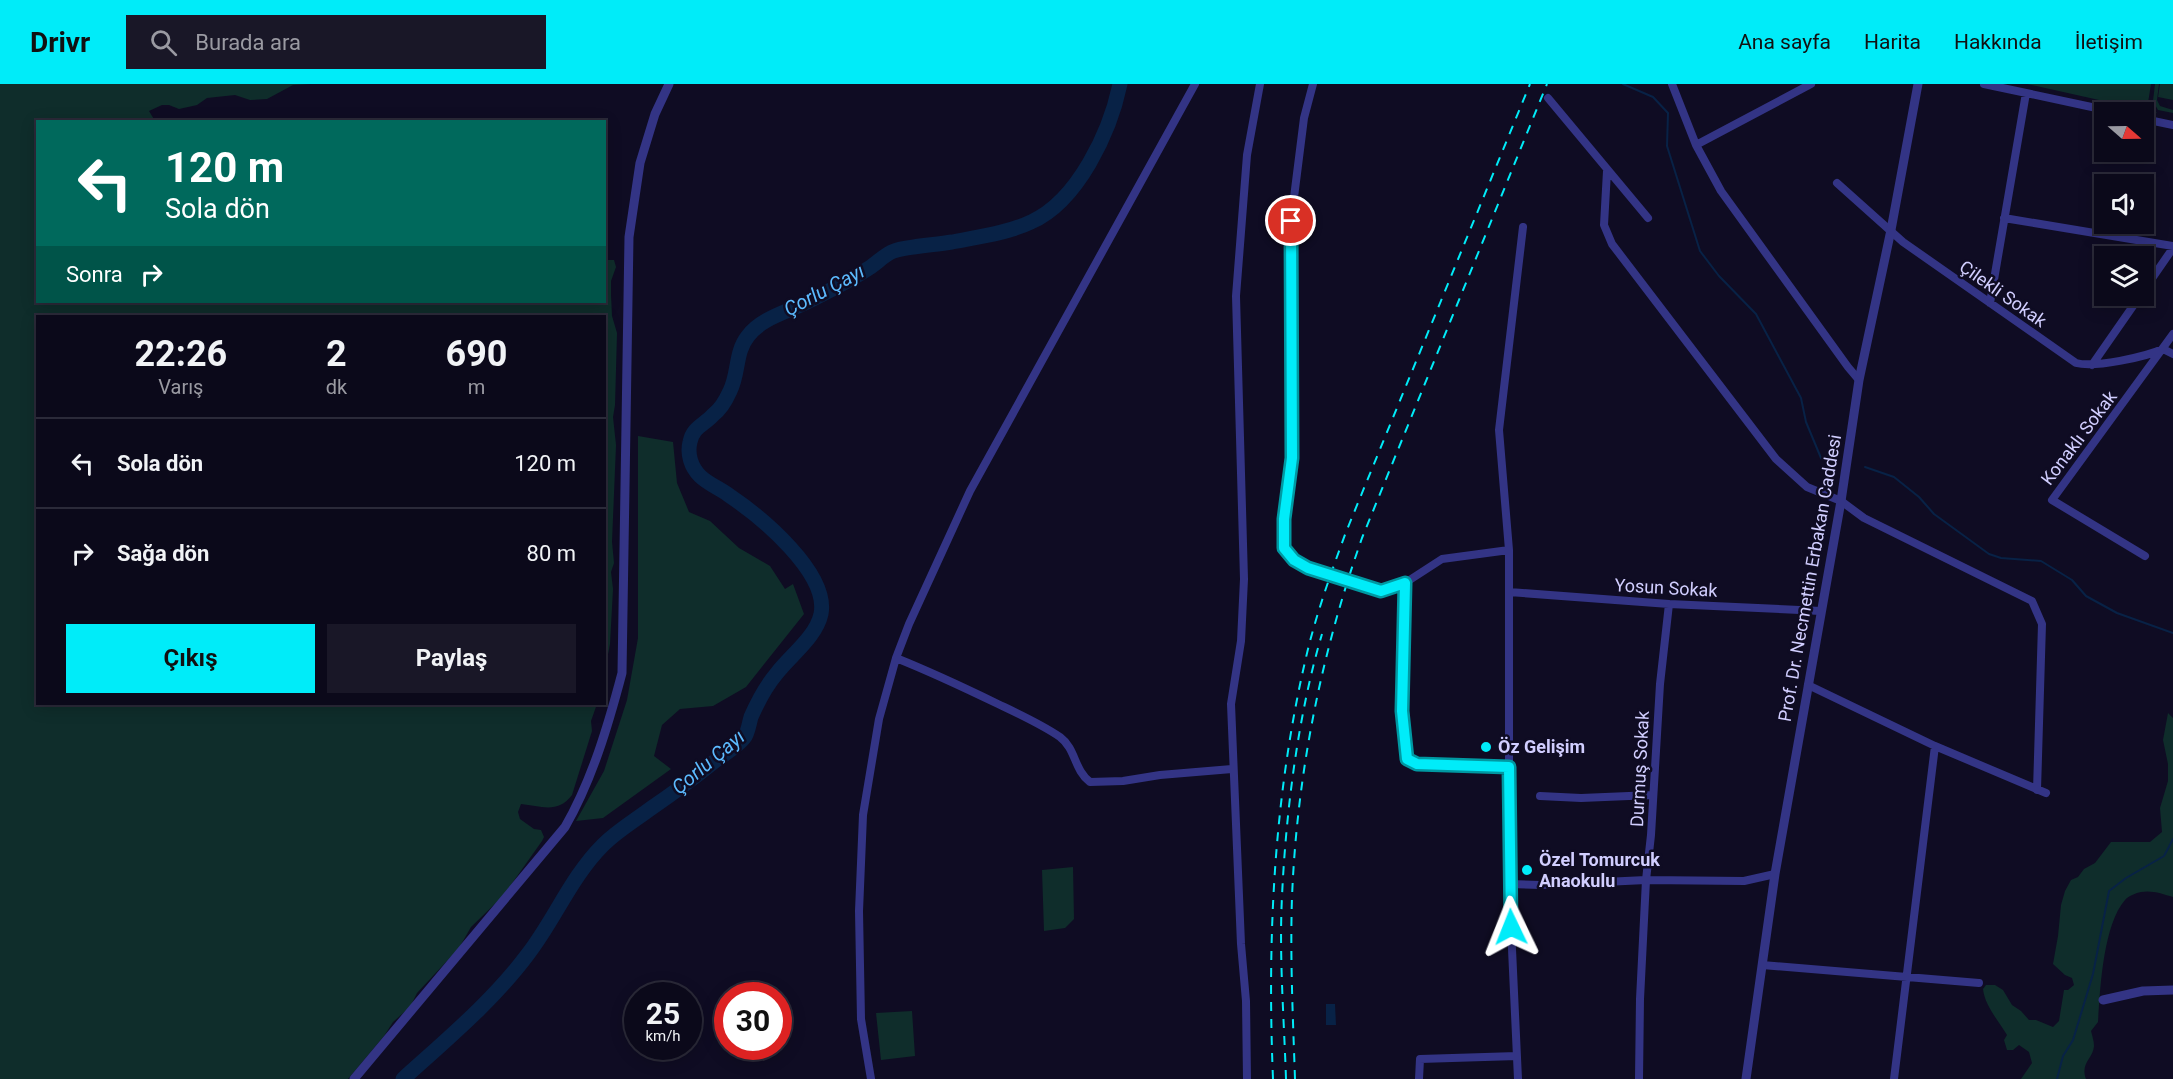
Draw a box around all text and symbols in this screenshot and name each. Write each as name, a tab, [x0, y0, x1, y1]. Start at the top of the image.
search box	[126, 15, 546, 69]
text: Drivr	[30, 26, 90, 59]
icon: search	[147, 26, 180, 59]
text: Burada ara	[195, 30, 301, 55]
text: Ana sayfa	[1738, 30, 1831, 54]
text: Harita	[1864, 30, 1921, 54]
text: Hakkında	[1954, 30, 2042, 54]
text: İletişim	[2075, 30, 2143, 54]
north arrow	[2094, 102, 2154, 162]
map controls	[2094, 102, 2154, 306]
text: 120 m	[165, 143, 284, 192]
icon: left	[66, 144, 144, 222]
button: sound	[2094, 174, 2154, 234]
text: Sola dön	[165, 193, 270, 225]
pin	[1265, 195, 1316, 246]
icon: arrive	[1274, 204, 1307, 237]
button: layers	[2094, 246, 2154, 306]
street label: Çilekli Sokak	[1956, 256, 2052, 332]
icon: right	[135, 258, 168, 291]
water label: Çorlu Çayı	[780, 259, 868, 321]
text: Sonra	[66, 262, 123, 287]
text: 22:26	[134, 333, 227, 375]
text: 2	[326, 333, 347, 375]
text: 690	[446, 333, 508, 375]
text: Varış	[158, 375, 203, 399]
text: dk	[326, 375, 347, 399]
text: m	[468, 375, 485, 399]
street label: Konaklı Sokak	[2036, 386, 2121, 489]
street label: Prof. Dr. Necmettin Erbakan Caddesi	[1774, 433, 1845, 723]
icon: left	[66, 447, 99, 480]
text: Sola dön	[117, 451, 203, 476]
text: 120 m	[514, 451, 576, 476]
icon: right	[66, 537, 99, 570]
text: Sağa dön	[117, 541, 209, 566]
text: 80 m	[527, 541, 576, 566]
street label: Yosun Sokak	[1614, 574, 1719, 601]
button: Çıkış	[66, 624, 315, 693]
button: Paylaş	[327, 624, 576, 693]
street label: Durmuş Sokak	[1626, 709, 1653, 828]
water label: Çorlu Çayı	[667, 725, 749, 799]
place label: Öz Gelişim	[1498, 736, 1585, 757]
marker: Öz Gelişim	[1479, 740, 1493, 754]
place label: Özel Tomurcuk Anaokulu	[1539, 849, 1660, 891]
marker: Özel Tomurcuk Anaokulu	[1520, 863, 1534, 877]
position arrow	[1479, 895, 1543, 959]
speed limit sign: 30	[714, 982, 792, 1060]
text: 25	[646, 996, 680, 1031]
text: km/h	[645, 1027, 681, 1045]

